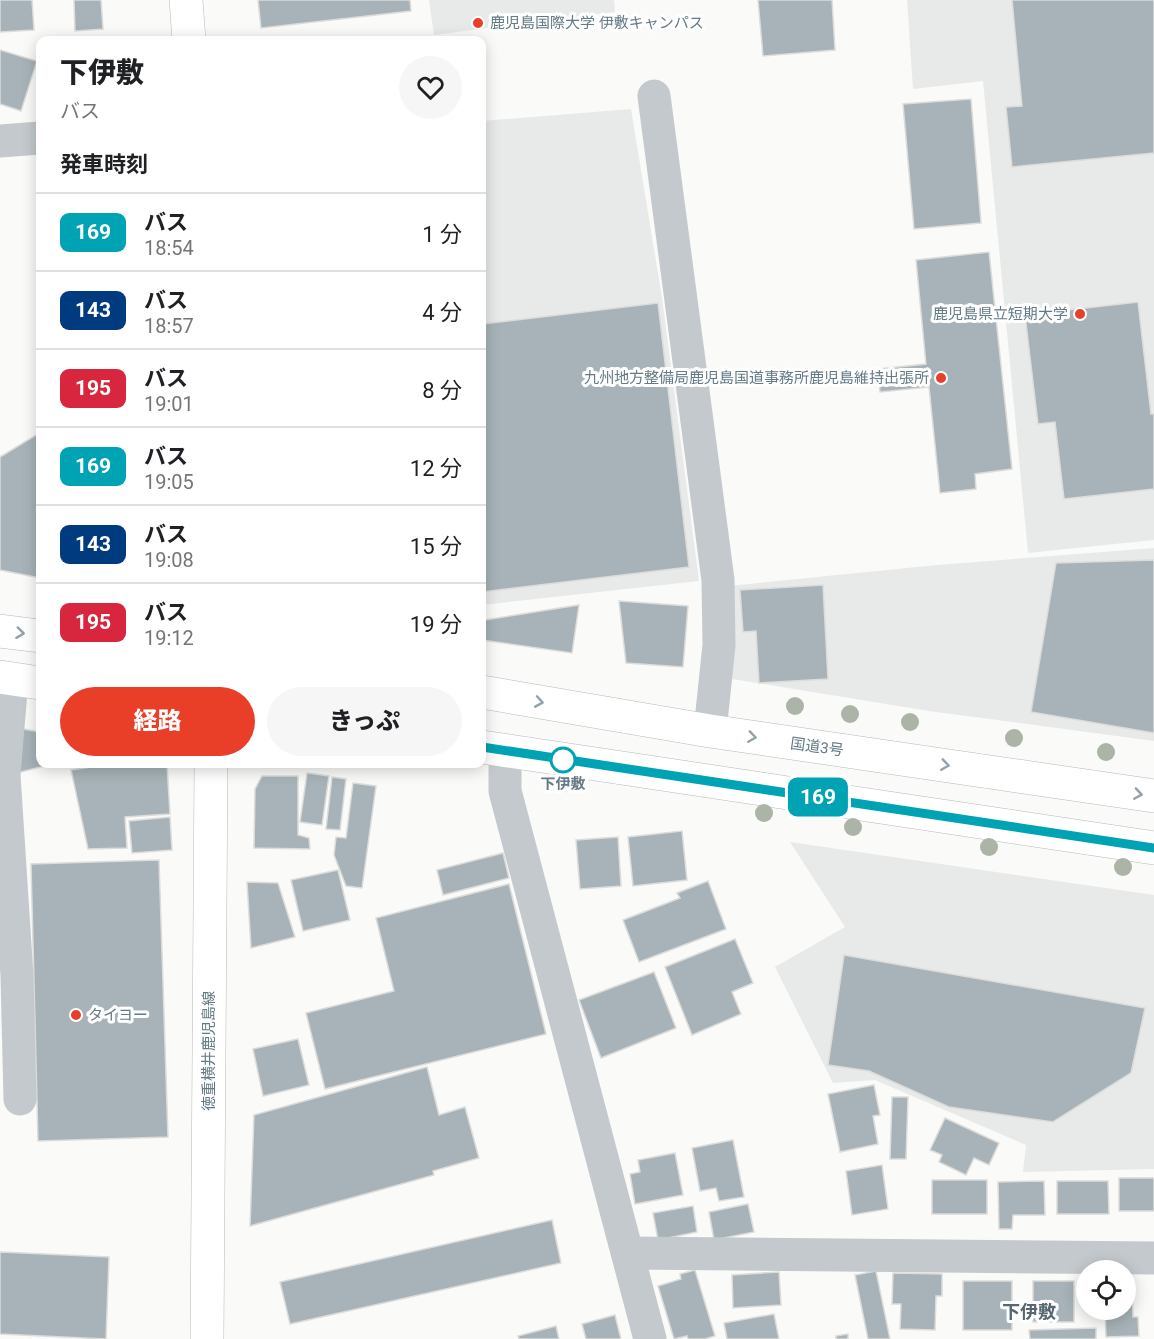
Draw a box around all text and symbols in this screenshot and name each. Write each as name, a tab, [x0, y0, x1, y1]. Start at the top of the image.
place label: 鹿児島国際大学 伊敷キャンパス	[490, 14, 704, 32]
marker: 鹿児島国際大学 伊敷キャンパス	[471, 16, 485, 30]
text: 下伊敷	[60, 56, 144, 89]
button: heart	[399, 56, 462, 119]
text: バス	[60, 99, 100, 123]
text: 発車時刻	[60, 152, 148, 177]
text: バス	[144, 210, 188, 235]
text: 169	[75, 220, 111, 244]
text: 1 分	[422, 222, 462, 247]
text: 18:54	[144, 236, 194, 260]
text: バス	[144, 288, 188, 313]
text: 143	[75, 298, 111, 322]
text: 4 分	[422, 300, 462, 325]
place label: 鹿児島県立短期大学	[933, 305, 1068, 323]
marker: 鹿児島県立短期大学	[1073, 307, 1087, 321]
text: 18:57	[144, 314, 194, 338]
text: バス	[144, 366, 188, 391]
place label: 九州地方整備局鹿児島国道事務所鹿児島維持出張所	[584, 369, 929, 387]
marker: 九州地方整備局鹿児島国道事務所鹿児島維持出張所	[934, 371, 948, 385]
text: 195	[75, 376, 111, 400]
text: 8 分	[422, 378, 462, 403]
text: 19:01	[144, 392, 194, 416]
text: バス	[144, 444, 188, 469]
text: 169	[75, 454, 111, 478]
text: 12 分	[410, 456, 462, 481]
text: 19:05	[144, 470, 194, 494]
text: バス	[144, 522, 188, 547]
text: 143	[75, 532, 111, 556]
text: 15 分	[410, 534, 462, 559]
text: 19:08	[144, 548, 194, 572]
text: バス	[144, 600, 188, 625]
text: 195	[75, 610, 111, 634]
text: 19 分	[410, 612, 462, 637]
text: 19:12	[144, 626, 194, 650]
one-way arrow	[16, 627, 25, 639]
button: 経路	[60, 687, 255, 756]
button: きっぷ	[267, 687, 462, 756]
one-way arrow	[534, 695, 544, 708]
one-way arrow	[748, 731, 757, 743]
street label: 国道3号	[789, 734, 845, 760]
marker: 下伊敷	[550, 747, 576, 773]
one-way arrow	[941, 759, 950, 771]
place label: 下伊敷	[540, 775, 586, 793]
line badge: 169	[784, 778, 852, 816]
text: 169	[800, 785, 836, 809]
one-way arrow	[1134, 787, 1143, 799]
street label: 徳重横井鹿児島線	[200, 991, 218, 1111]
place label: タイヨー	[88, 1006, 148, 1024]
marker: タイヨー	[69, 1008, 83, 1022]
map controls	[1076, 1260, 1136, 1320]
button: locate	[1076, 1260, 1136, 1320]
district label: 下伊敷	[1002, 1301, 1056, 1322]

